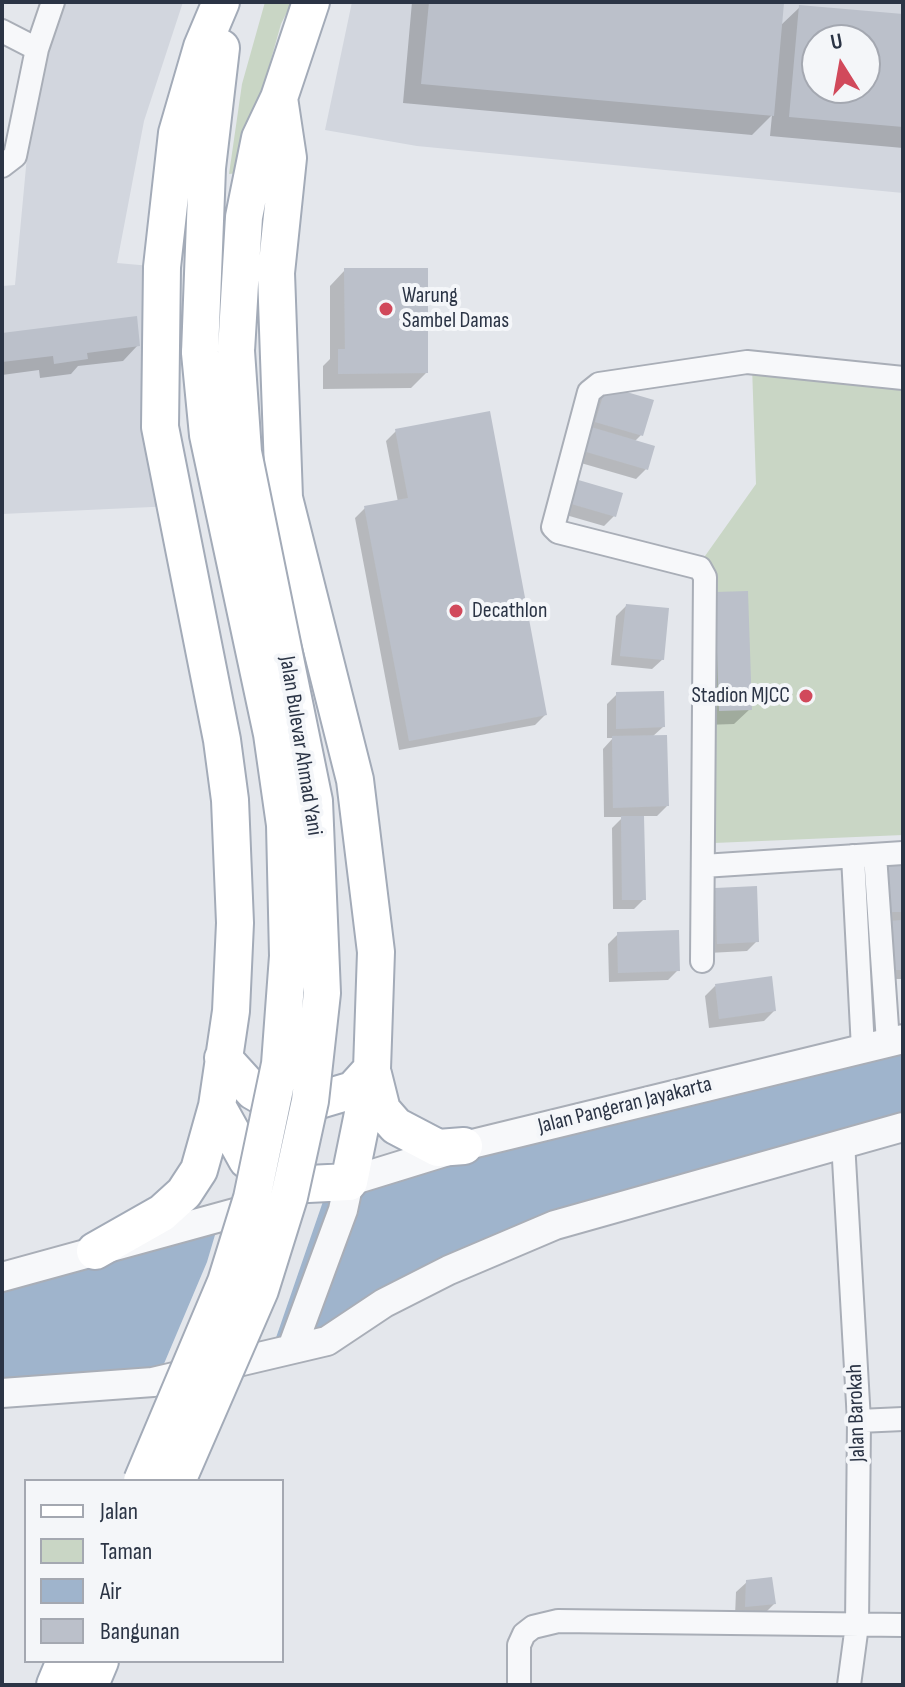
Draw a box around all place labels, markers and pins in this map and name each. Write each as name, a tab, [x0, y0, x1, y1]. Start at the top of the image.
place label: Warung Sambel Damas	[402, 283, 509, 334]
marker: Warung Sambel Damas	[377, 300, 395, 318]
place label: Decathlon	[472, 598, 547, 624]
marker: Decathlon	[447, 602, 465, 620]
place label: Stadion MJCC	[691, 683, 790, 709]
marker: Stadion MJCC	[797, 687, 815, 705]

